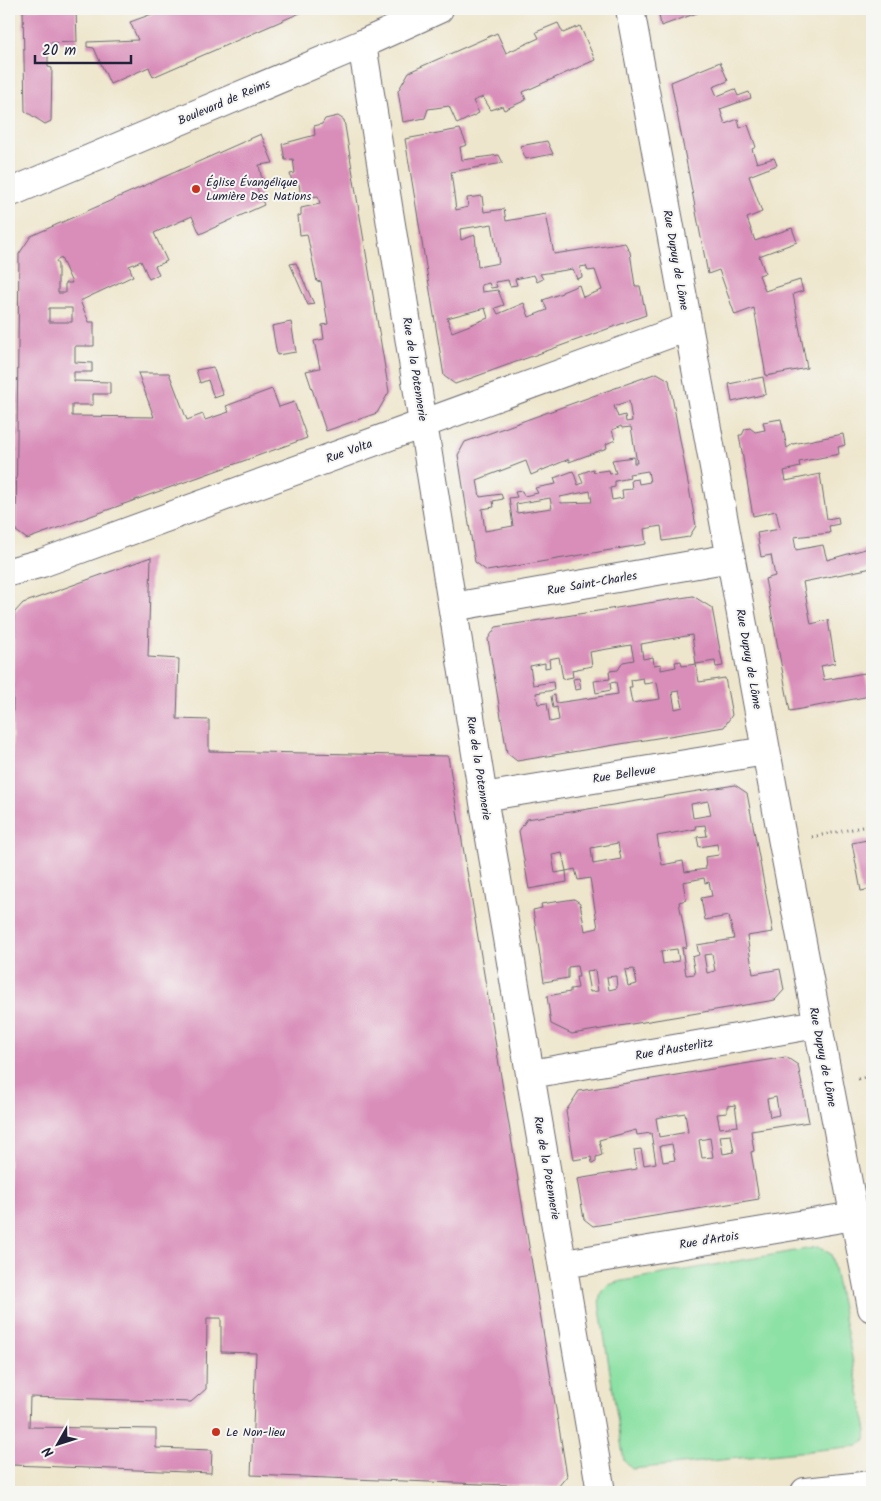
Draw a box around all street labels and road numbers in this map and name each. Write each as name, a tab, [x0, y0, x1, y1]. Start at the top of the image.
street label: Boulevard de Reims	[175, 74, 273, 131]
street label: Rue Dupuy de Lôme	[657, 208, 694, 312]
street label: Rue de la Potennerie	[397, 316, 432, 423]
street label: Rue Volta	[323, 434, 375, 469]
street label: Rue Saint-Charles	[546, 566, 639, 601]
street label: Rue Dupuy de Lôme	[730, 607, 767, 711]
street label: Rue de la Potennerie	[461, 715, 496, 822]
street label: Rue Bellevue	[591, 760, 658, 789]
street label: Rue Dupuy de Lôme	[803, 1005, 842, 1109]
street label: Rue d'Austerlitz	[634, 1033, 714, 1066]
street label: Rue de la Potennerie	[528, 1115, 565, 1222]
street label: Rue d'Artois	[678, 1226, 740, 1255]

